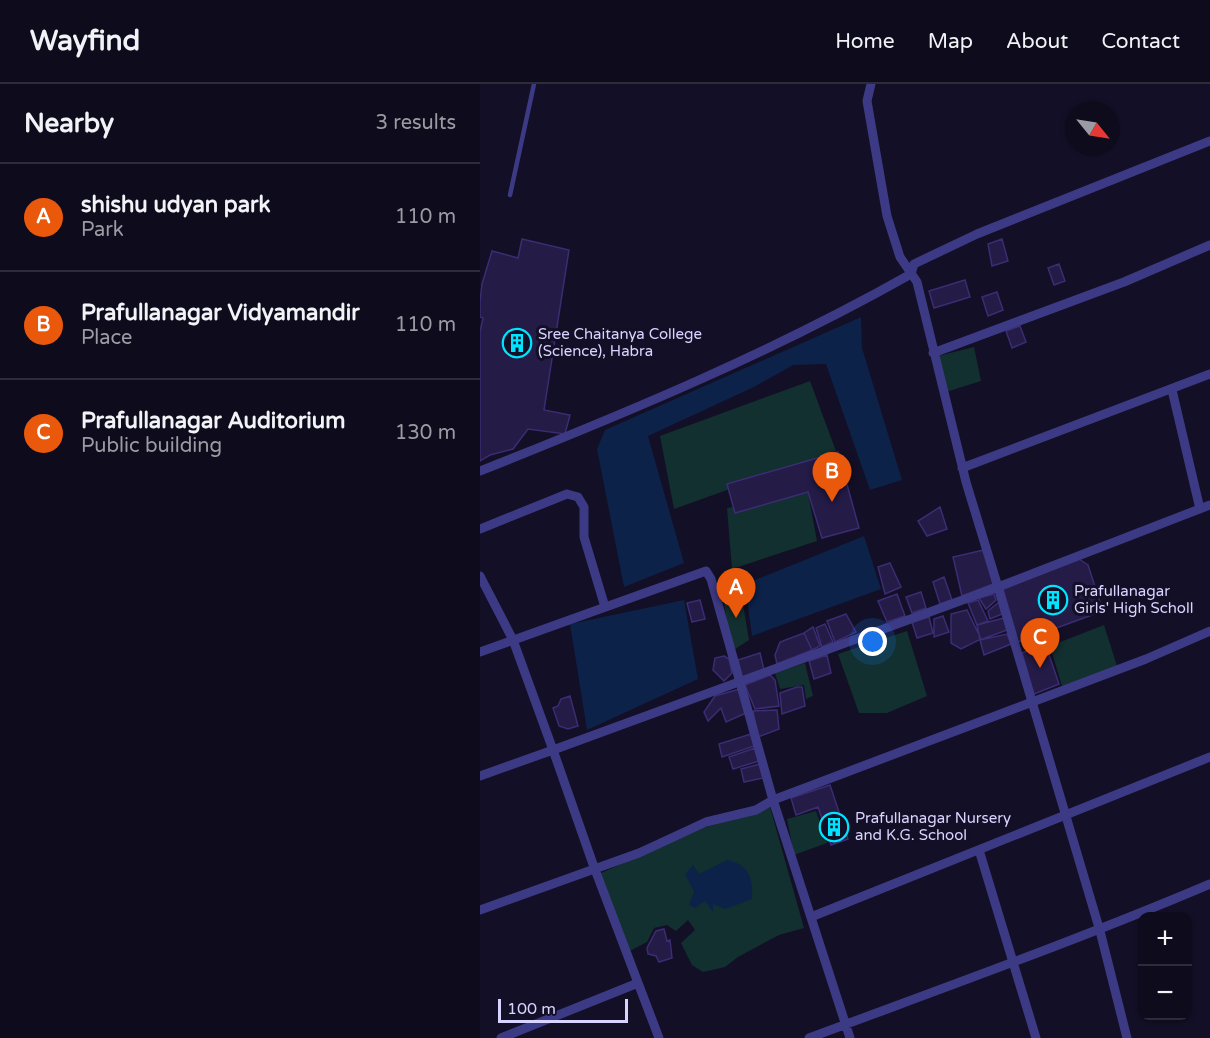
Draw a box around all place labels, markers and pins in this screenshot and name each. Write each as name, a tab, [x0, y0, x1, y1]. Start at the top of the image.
place label: Sree Chaitanya College (Science), Habra	[538, 325, 702, 360]
building icon: Sree Chaitanya College (Science), Habra	[501, 327, 533, 359]
pin: B	[812, 452, 852, 502]
pin: A	[716, 568, 756, 618]
place label: Prafullanagar Girls' High Scholl	[1074, 582, 1193, 617]
building icon: Prafullanagar Girls' High Scholl	[1037, 584, 1069, 616]
pin: C	[1020, 618, 1060, 668]
place label: Prafullanagar Nursery and K.G. School	[855, 809, 1011, 844]
building icon: Prafullanagar Nursery and K.G. School	[818, 811, 850, 843]

